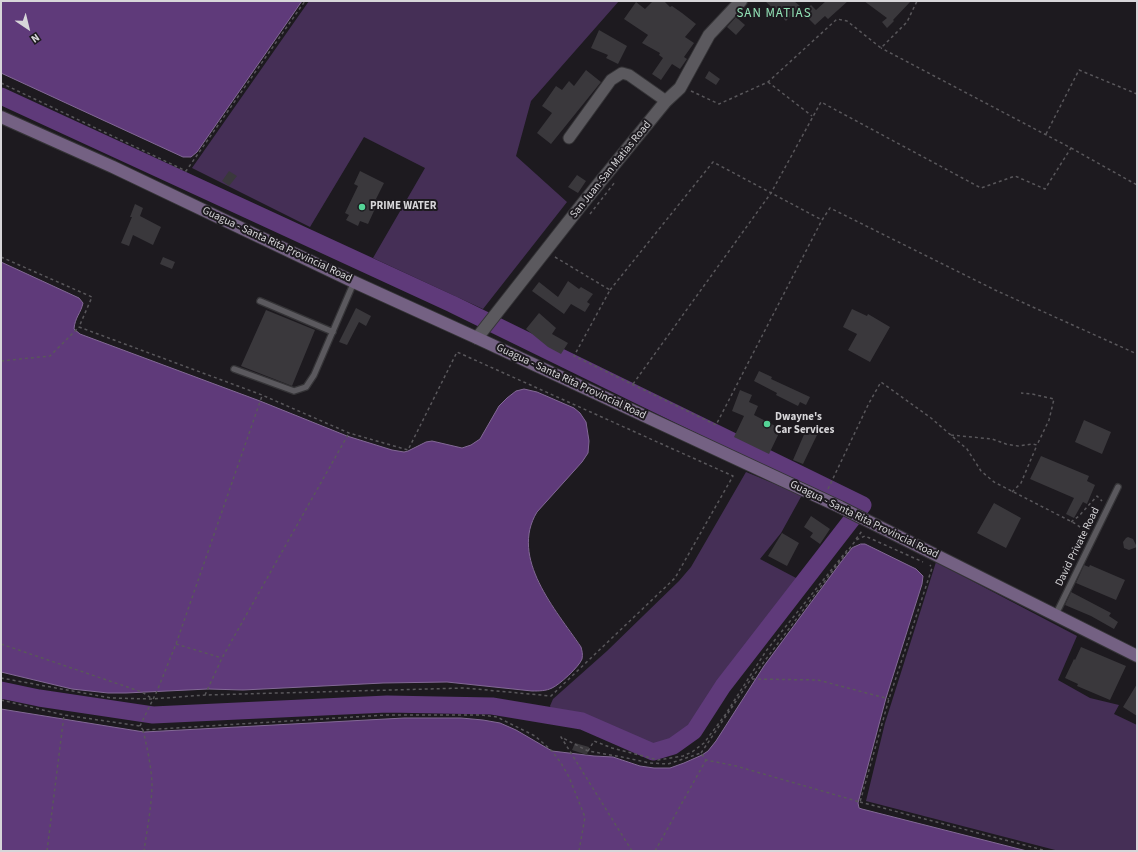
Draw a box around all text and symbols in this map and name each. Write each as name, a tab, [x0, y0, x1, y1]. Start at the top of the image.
district label: SAN MATIAS	[736, 6, 812, 22]
north arrow	[8, 8, 48, 48]
text: N	[28, 30, 42, 46]
street label: San Juan-San Matias Road	[568, 119, 654, 221]
place label: PRIME WATER	[370, 200, 437, 214]
marker: PRIME WATER	[357, 202, 367, 212]
street label: Guagua - Santa Rita Provincial Road	[200, 204, 354, 286]
street label: Guagua - Santa Rita Provincial Road	[494, 341, 648, 423]
place label: Dwayne's Car Services	[775, 411, 834, 437]
marker: Dwayne's Car Services	[762, 419, 772, 429]
street label: Guagua - Santa Rita Provincial Road	[788, 478, 940, 562]
street label: David Private Road	[1053, 505, 1103, 589]

